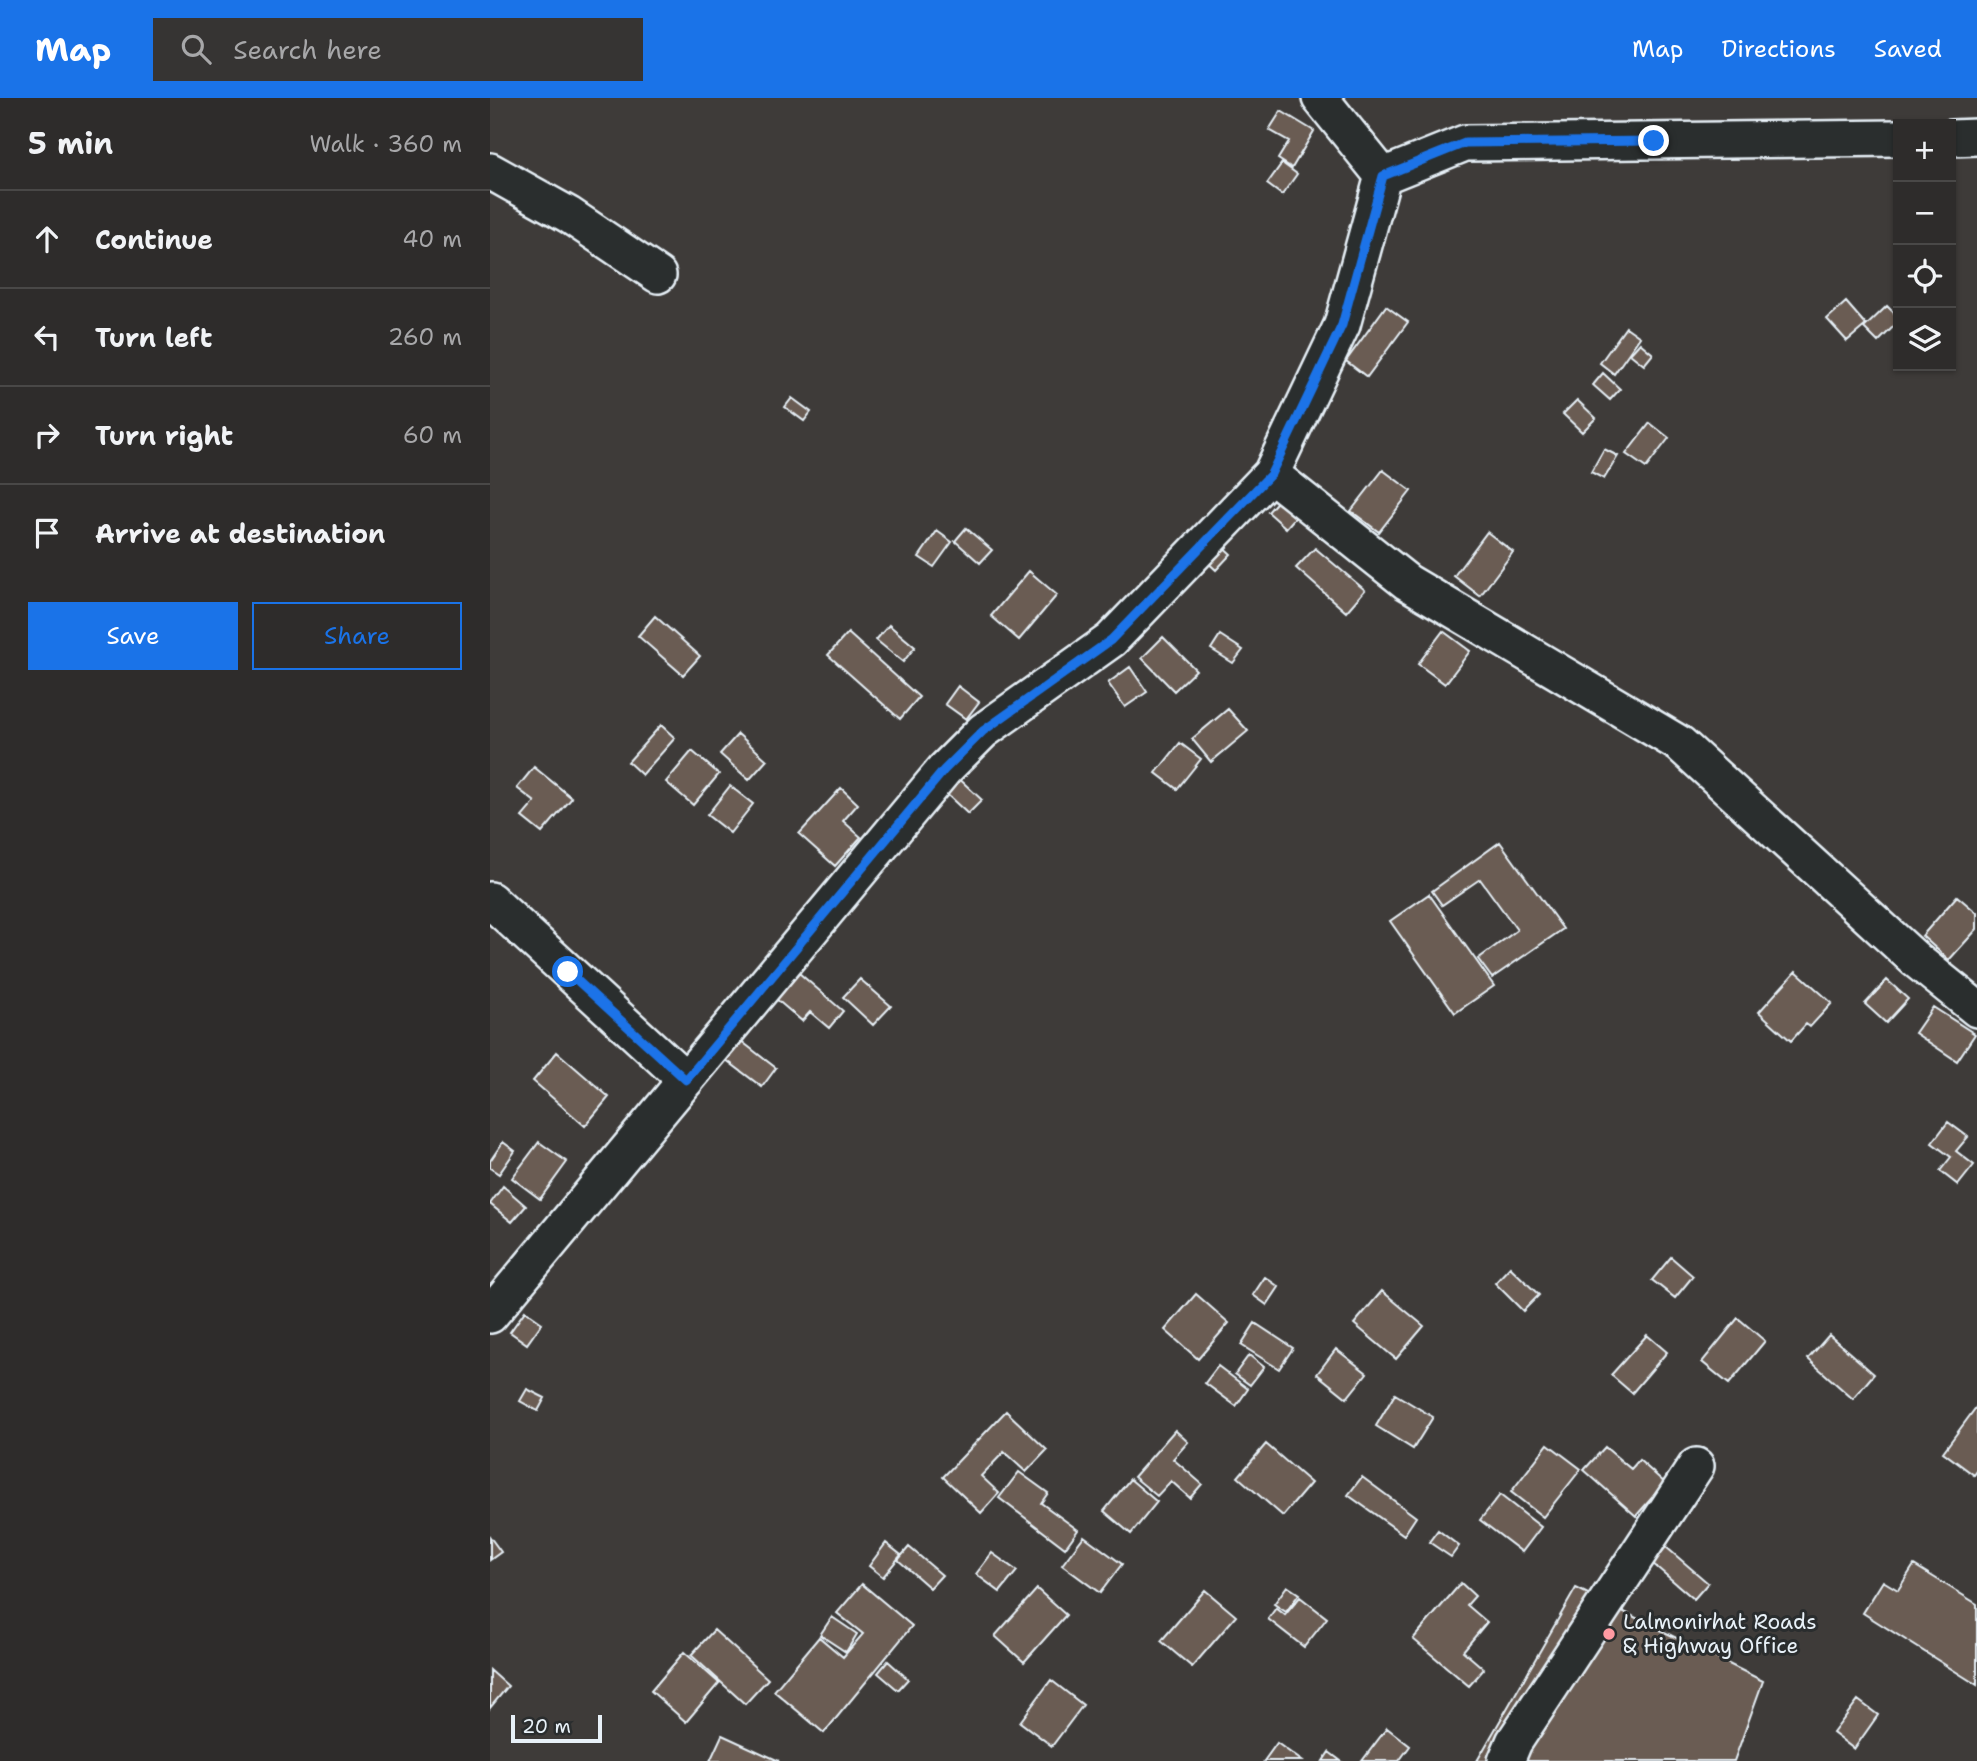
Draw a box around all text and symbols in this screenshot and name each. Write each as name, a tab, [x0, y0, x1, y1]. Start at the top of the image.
search box	[153, 18, 643, 81]
text: Map	[35, 27, 111, 72]
icon: search	[177, 30, 215, 68]
text: Search here	[233, 32, 382, 67]
text: Map	[1632, 33, 1683, 65]
text: Directions	[1721, 33, 1836, 65]
text: Saved	[1874, 33, 1942, 65]
map controls	[1893, 119, 1956, 371]
button: +	[1893, 119, 1956, 182]
text: 5 min	[28, 123, 113, 164]
route end	[1638, 125, 1669, 156]
text: Walk · 360 m	[309, 129, 462, 159]
button: −	[1893, 182, 1956, 245]
icon: ahead	[28, 220, 66, 258]
text: Continue	[95, 222, 213, 257]
text: 40 m	[402, 224, 462, 254]
button: locate	[1893, 245, 1956, 308]
button: layers	[1893, 308, 1956, 371]
icon: left	[28, 318, 66, 356]
text: Turn left	[95, 320, 212, 355]
text: 260 m	[388, 322, 462, 352]
icon: right	[28, 416, 66, 454]
text: Turn right	[95, 418, 233, 453]
text: 60 m	[403, 420, 462, 450]
icon: arrive	[28, 514, 66, 552]
text: Arrive at destination	[95, 516, 385, 551]
button: Save	[28, 602, 238, 670]
button: Share	[252, 602, 462, 670]
route start	[552, 956, 583, 987]
place label: Lalmonirhat Roads & Highway Office	[1623, 1608, 1817, 1660]
marker: Lalmonirhat Roads & Highway Office	[1601, 1626, 1617, 1642]
scale bar	[511, 1712, 602, 1744]
text: 20 m	[522, 1714, 571, 1739]

